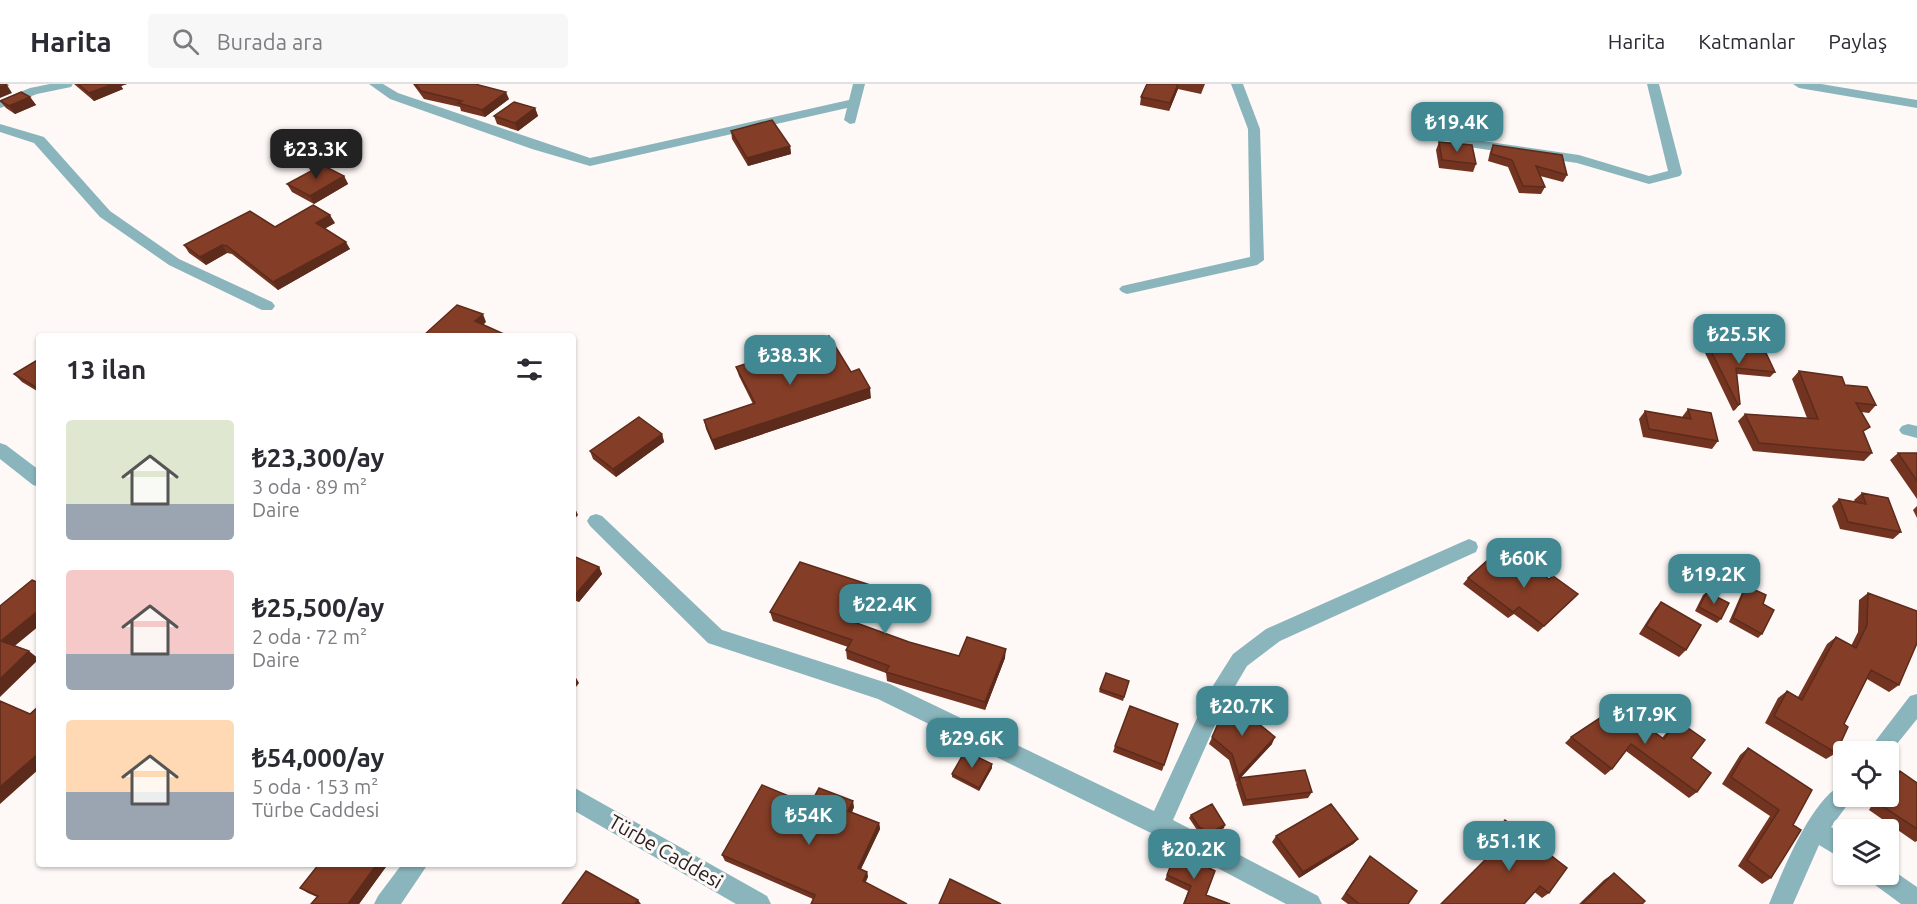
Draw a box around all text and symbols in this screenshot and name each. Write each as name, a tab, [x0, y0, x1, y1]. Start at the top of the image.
search box	[148, 14, 568, 68]
icon: search	[169, 25, 202, 58]
text: Harita	[30, 26, 112, 57]
text: Burada ara	[217, 29, 323, 54]
text: Harita	[1608, 29, 1665, 53]
text: Katmanlar	[1698, 29, 1795, 53]
text: Paylaş	[1828, 29, 1887, 53]
pin: ₺19.4K	[1408, 102, 1506, 153]
text: ₺19.4K	[1425, 110, 1489, 133]
pin: ₺23.3K	[267, 129, 365, 180]
text: ₺23.3K	[284, 137, 348, 160]
pin: ₺25.5K	[1690, 314, 1788, 365]
text: ₺25.5K	[1707, 322, 1771, 345]
pin: ₺38.3K	[741, 335, 839, 386]
text: ₺38.3K	[758, 343, 822, 366]
icon: filters	[513, 353, 546, 386]
text: 13 ilan	[66, 355, 146, 384]
text: ₺23,300/ay	[252, 443, 384, 472]
icon: home	[114, 444, 186, 516]
text: 3 oda · 89 m²	[252, 475, 367, 498]
text: Daire	[252, 498, 300, 521]
pin: ₺60K	[1488, 538, 1560, 589]
text: ₺60K	[1500, 546, 1548, 569]
pin: ₺19.2K	[1665, 554, 1763, 605]
text: ₺19.2K	[1682, 562, 1746, 585]
pin: ₺22.4K	[836, 584, 934, 635]
text: ₺22.4K	[853, 592, 917, 615]
text: ₺25,500/ay	[252, 593, 384, 622]
icon: home	[114, 594, 186, 666]
text: 2 oda · 72 m²	[252, 625, 367, 648]
text: Daire	[252, 648, 300, 671]
pin: ₺20.7K	[1193, 686, 1291, 737]
text: ₺20.7K	[1210, 694, 1274, 717]
pin: ₺17.9K	[1596, 694, 1694, 745]
text: ₺17.9K	[1613, 702, 1677, 725]
pin: ₺29.6K	[923, 718, 1021, 769]
text: ₺29.6K	[940, 726, 1004, 749]
map controls	[1833, 741, 1899, 885]
button: locate	[1833, 741, 1899, 807]
text: ₺54,000/ay	[252, 743, 384, 772]
icon: home	[114, 744, 186, 816]
text: 5 oda · 153 m²	[252, 775, 378, 798]
pin: ₺54K	[773, 795, 845, 846]
text: Türbe Caddesi	[252, 798, 379, 821]
text: ₺54K	[785, 803, 833, 826]
street label: Türbe Caddesi	[605, 809, 727, 893]
button: layers	[1833, 819, 1899, 885]
pin: ₺51.1K	[1460, 821, 1558, 872]
pin: ₺20.2K	[1145, 829, 1243, 880]
text: ₺51.1K	[1477, 829, 1541, 852]
text: ₺20.2K	[1162, 837, 1226, 860]

